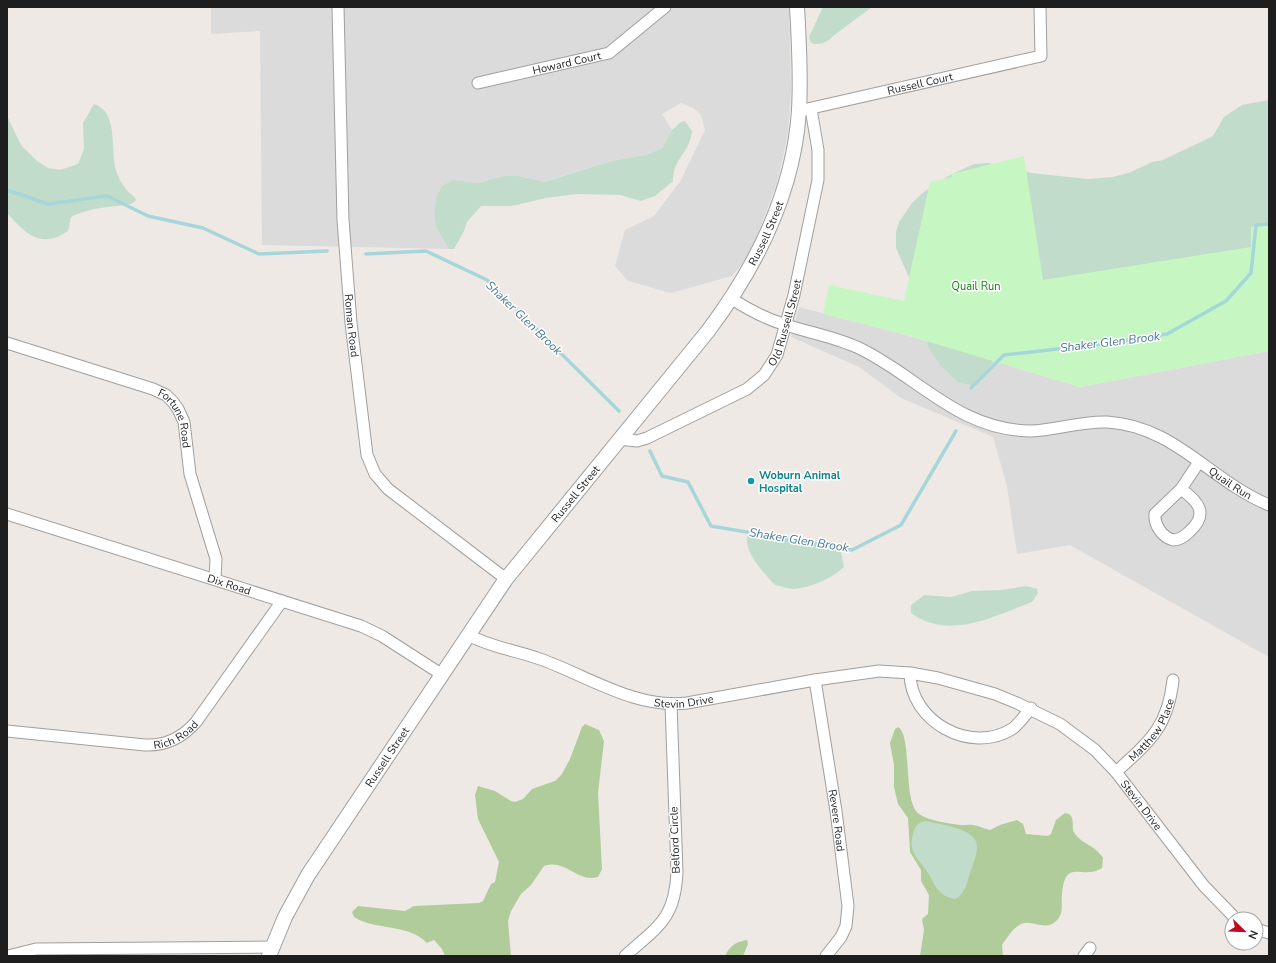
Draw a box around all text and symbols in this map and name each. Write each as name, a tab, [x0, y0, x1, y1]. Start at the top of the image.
street label: Howard Court	[531, 48, 603, 78]
street label: Russell Court	[886, 69, 954, 98]
street label: Russell Street	[745, 199, 787, 268]
water label: Shaker Glen Brook	[482, 277, 566, 359]
street label: Old Russell Street	[764, 278, 805, 369]
park label: Quail Run	[952, 279, 1000, 294]
street label: Roman Road	[341, 293, 363, 358]
water label: Shaker Glen Brook	[1059, 328, 1162, 356]
street label: Fortune Road	[156, 385, 194, 449]
street label: Russell Street	[548, 462, 603, 525]
street label: Quail Run	[1206, 463, 1255, 503]
place label: Woburn Animal Hospital	[759, 468, 841, 496]
marker: Woburn Animal Hospital	[746, 476, 756, 486]
water label: Shaker Glen Brook	[748, 524, 851, 556]
street label: Dix Road	[205, 570, 253, 598]
street label: Stevin Drive	[653, 691, 715, 711]
street label: Matthew Place	[1125, 697, 1177, 765]
street label: Rich Road	[152, 717, 202, 752]
street label: Russell Street	[361, 724, 413, 790]
street label: Stevin Drive	[1117, 777, 1166, 833]
street label: Revere Road	[825, 788, 849, 852]
street label: Belford Circle	[666, 806, 684, 874]
north arrow	[1224, 911, 1264, 951]
text: N	[1244, 928, 1261, 941]

